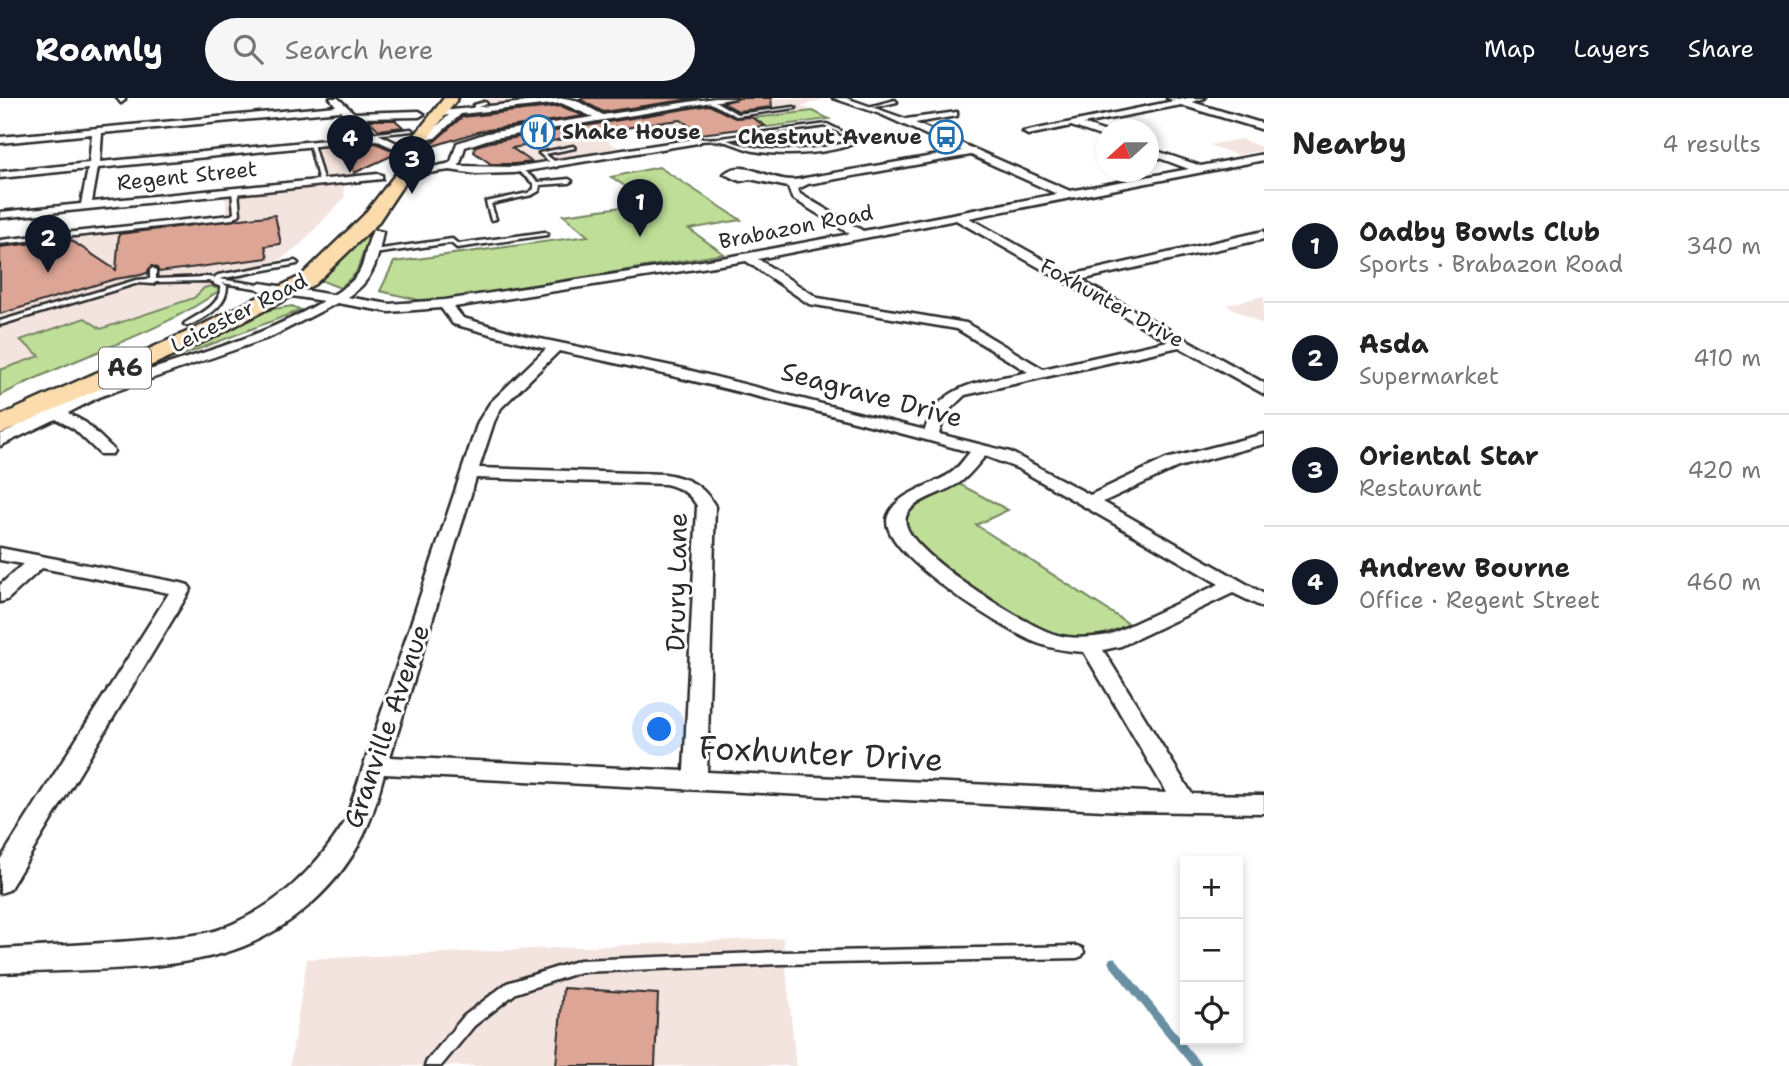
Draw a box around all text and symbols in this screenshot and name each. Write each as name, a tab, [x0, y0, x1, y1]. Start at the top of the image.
search box	[205, 18, 695, 81]
text: Roamly	[35, 27, 163, 72]
icon: search	[229, 30, 267, 68]
text: Search here	[285, 32, 433, 67]
text: Map	[1484, 33, 1535, 65]
text: Layers	[1573, 33, 1650, 65]
text: Share	[1688, 33, 1754, 65]
restaurant icon: Shake House	[519, 113, 557, 151]
pin: 4	[327, 115, 373, 173]
place label: Shake House	[562, 118, 701, 146]
bus stop icon: Chestnut Avenue	[927, 118, 965, 156]
north arrow	[1096, 119, 1159, 182]
place label: Chestnut Avenue	[738, 123, 922, 151]
text: Nearby	[1292, 123, 1407, 164]
text: 4 results	[1662, 129, 1761, 159]
pin: 3	[389, 136, 435, 194]
street label: Regent Street	[116, 155, 258, 197]
pin: 1	[617, 179, 663, 237]
street label: Brabazon Road	[717, 198, 875, 256]
text: Oadby Bowls Club	[1359, 214, 1600, 249]
pin: 2	[25, 215, 71, 273]
text: 1	[1310, 231, 1320, 261]
text: 340 m	[1686, 231, 1761, 261]
text: Sports · Brabazon Road	[1359, 249, 1623, 279]
street label: Foxhunter Drive	[1035, 252, 1189, 354]
street label: Leicester Road	[166, 266, 312, 360]
text: Asda	[1359, 326, 1429, 361]
text: 2	[1307, 343, 1323, 373]
text: 410 m	[1693, 343, 1761, 373]
road number: A6	[99, 347, 151, 388]
street label: Seagrave Drive	[777, 353, 967, 435]
text: Supermarket	[1359, 361, 1499, 391]
text: Oriental Star	[1359, 438, 1539, 473]
text: 3	[1307, 455, 1323, 485]
text: 420 m	[1687, 455, 1761, 485]
text: Restaurant	[1359, 473, 1482, 503]
street label: Drury Lane	[657, 512, 695, 652]
text: Andrew Bourne	[1359, 550, 1570, 585]
text: 4	[1307, 567, 1323, 597]
text: 460 m	[1686, 567, 1761, 597]
text: Office · Regent Street	[1359, 585, 1600, 615]
street label: Granville Avenue	[335, 619, 437, 833]
your location	[642, 712, 676, 746]
street label: Foxhunter Drive	[698, 725, 944, 781]
map controls	[1180, 856, 1243, 1045]
button: +	[1180, 856, 1243, 919]
button: −	[1180, 919, 1243, 982]
button: locate	[1180, 982, 1243, 1045]

